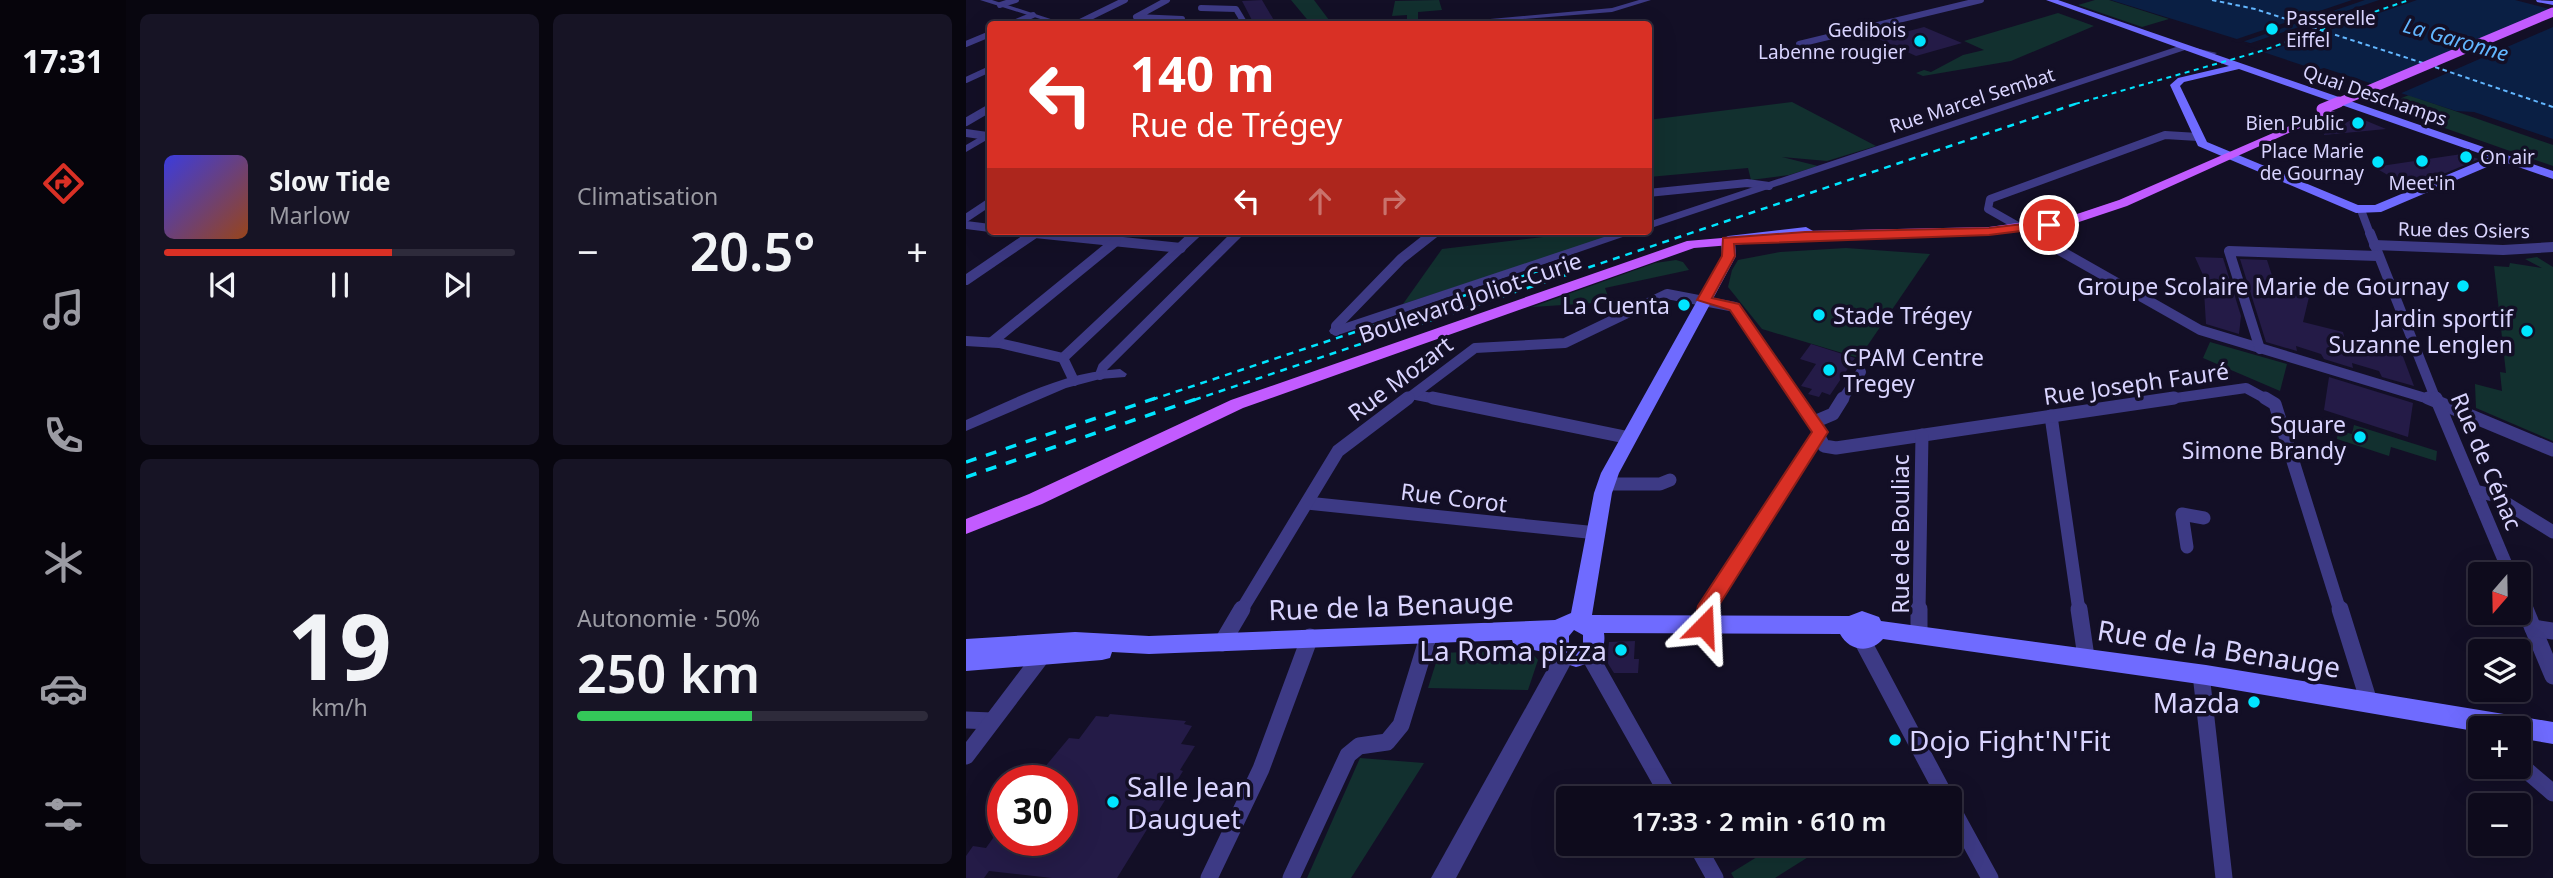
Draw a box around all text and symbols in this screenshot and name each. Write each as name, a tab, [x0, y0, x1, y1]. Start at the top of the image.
place label: Passerelle Eiffel	[2286, 5, 2376, 53]
water label: La Garonne	[2400, 11, 2512, 67]
place label: Gedibois Labenne rougier	[1758, 17, 1906, 65]
marker: Passerelle Eiffel	[2264, 21, 2280, 37]
marker: Gedibois Labenne rougier	[1912, 33, 1928, 49]
text: 17:31	[22, 39, 104, 82]
text: 140 m	[1130, 40, 1275, 106]
icon: left	[1015, 49, 1106, 140]
street label: Quai Deschamps	[2299, 58, 2451, 132]
street label: Rue Marcel Sembat	[1886, 61, 2058, 139]
text: Rue de Trégey	[1130, 103, 1342, 146]
place label: Bien Public	[2246, 110, 2344, 136]
marker: Bien Public	[2350, 115, 2366, 131]
place label: Place Marie de Gournay	[2260, 138, 2364, 186]
place label: On air	[2480, 144, 2535, 170]
marker: On air	[2458, 149, 2474, 165]
marker: Meet'in	[2414, 153, 2430, 169]
marker: Place Marie de Gournay	[2370, 154, 2386, 170]
icon: directions	[39, 159, 88, 208]
text: Slow Tide	[269, 163, 391, 199]
place label: Meet'in	[2389, 170, 2455, 196]
text: Climatisation	[577, 180, 718, 212]
icon: left	[1228, 182, 1266, 220]
icon: ahead	[1301, 182, 1339, 220]
icon: right	[1374, 182, 1412, 220]
pin	[2019, 195, 2079, 255]
text: Marlow	[269, 199, 350, 231]
icon: arrive	[2030, 206, 2068, 244]
text: 20.5°	[690, 215, 815, 286]
street label: Rue des Osiers	[2398, 216, 2530, 244]
text: −	[577, 225, 599, 277]
text: +	[906, 225, 928, 277]
street label: Boulevard Joliot-Curie	[1354, 244, 1586, 350]
icon: previous	[204, 266, 242, 304]
icon: pause	[321, 266, 359, 304]
icon: next	[438, 266, 476, 304]
place label: Groupe Scolaire Marie de Gournay	[2077, 270, 2449, 302]
marker: Groupe Scolaire Marie de Gournay	[2455, 278, 2471, 294]
icon: music	[39, 285, 88, 334]
place label: La Cuenta	[1562, 289, 1670, 321]
marker: La Cuenta	[1676, 297, 1692, 313]
place label: Stade Trégey	[1833, 299, 1972, 331]
place label: Jardin sportif Suzanne Lenglen	[2329, 302, 2514, 360]
marker: Stade Trégey	[1811, 307, 1827, 323]
marker: Jardin sportif Suzanne Lenglen	[2519, 323, 2535, 339]
street label: Rue Mozart	[1341, 328, 1459, 428]
place label: CPAM Centre Tregey	[1843, 341, 1984, 399]
street label: Rue Joseph Fauré	[2041, 354, 2231, 412]
marker: CPAM Centre Tregey	[1821, 362, 1837, 378]
street label: Rue de Cénac	[2444, 387, 2530, 535]
place label: Square Simone Brandy	[2182, 408, 2346, 466]
icon: phone	[39, 411, 88, 460]
marker: Square Simone Brandy	[2352, 429, 2368, 445]
street label: Rue de Bouliac	[1884, 454, 1916, 614]
street label: Rue Corot	[1399, 475, 1509, 519]
icon: climate	[39, 538, 88, 587]
north arrow	[2468, 562, 2530, 625]
map controls	[2468, 562, 2531, 856]
street label: Rue de la Benauge	[1268, 582, 1514, 628]
text: 19	[287, 583, 392, 707]
position arrow	[1667, 589, 1741, 663]
text: Autonomie · 50%	[577, 602, 760, 634]
street label: Rue de la Benauge	[2095, 610, 2343, 686]
place label: La Roma pizza	[1419, 631, 1607, 669]
text: 250 km	[577, 637, 760, 708]
button: layers	[2468, 639, 2531, 702]
marker: La Roma pizza	[1613, 642, 1629, 658]
icon: car	[39, 664, 88, 713]
place label: Mazda	[2153, 683, 2240, 721]
text: km/h	[311, 691, 368, 723]
marker: Mazda	[2246, 694, 2262, 710]
button: +	[2468, 716, 2531, 779]
place label: Dojo Fight'N'Fit	[1909, 721, 2111, 759]
marker: Dojo Fight'N'Fit	[1887, 732, 1903, 748]
speed limit sign: 30	[987, 765, 1078, 856]
place label: Salle Jean Dauguet	[1127, 767, 1252, 837]
icon: filters	[39, 790, 88, 839]
button: −	[2468, 793, 2531, 856]
marker: Salle Jean Dauguet	[1105, 794, 1121, 810]
text: 17:33 · 2 min · 610 m	[1632, 803, 1886, 839]

